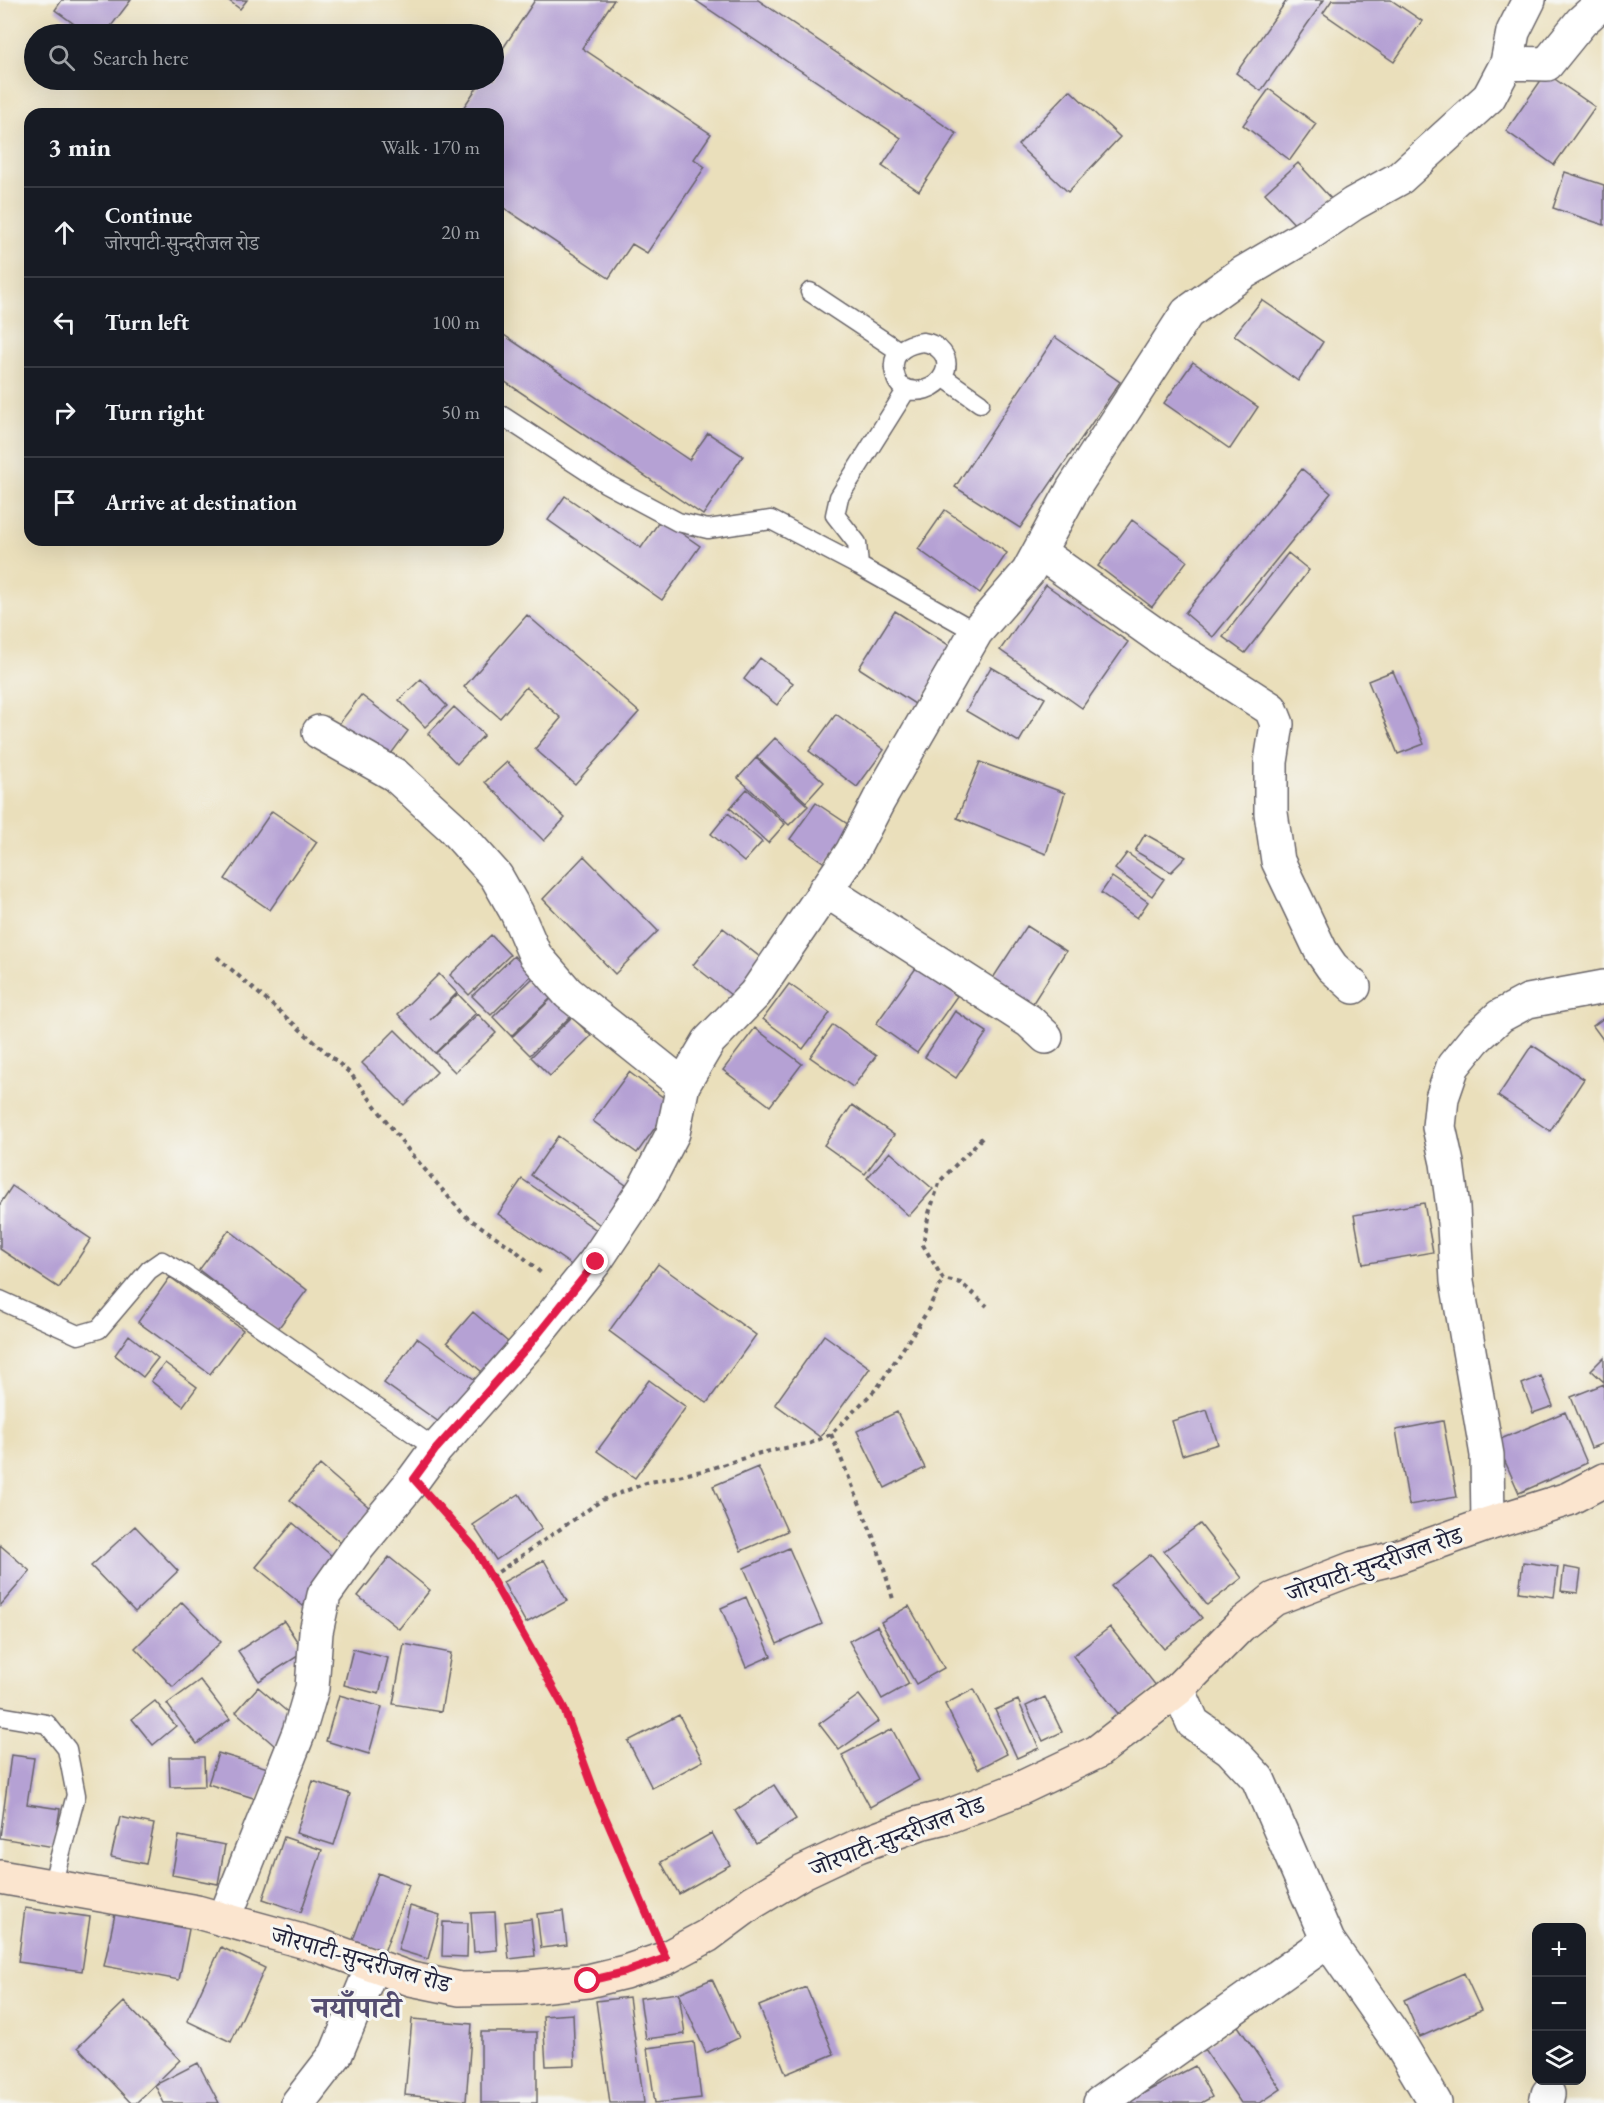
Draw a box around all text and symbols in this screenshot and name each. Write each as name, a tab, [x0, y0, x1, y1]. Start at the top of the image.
search box	[24, 24, 504, 90]
icon: search	[45, 41, 78, 74]
text: Search here	[93, 43, 188, 72]
text: 3 min	[48, 130, 111, 164]
text: Walk · 170 m	[381, 134, 480, 160]
text: Continue	[105, 201, 192, 230]
icon: ahead	[48, 216, 81, 249]
text: 20 m	[441, 219, 480, 245]
text: जोरपाटी-सुन्दरीजल रोड	[105, 230, 259, 256]
icon: left	[48, 306, 81, 339]
text: Turn left	[105, 308, 189, 337]
text: 100 m	[432, 309, 480, 335]
icon: right	[48, 396, 81, 429]
text: Turn right	[105, 398, 204, 427]
text: 50 m	[441, 399, 480, 425]
icon: arrive	[48, 486, 81, 519]
text: Arrive at destination	[105, 488, 297, 517]
route end	[582, 1248, 608, 1274]
street label: जोरपाटी-सुन्दरीजल रोड	[1281, 1519, 1468, 1609]
street label: जोरपाटी-सुन्दरीजल रोड	[804, 1788, 990, 1884]
street label: जोरपाटी-सुन्दरीजल रोड	[267, 1918, 456, 2000]
map controls	[1532, 1923, 1586, 2085]
button: +	[1532, 1923, 1586, 1977]
route start	[574, 1967, 600, 1993]
button: −	[1532, 1977, 1586, 2031]
district label: नयाँपाटी	[310, 1988, 404, 2027]
button: layers	[1532, 2031, 1586, 2085]

